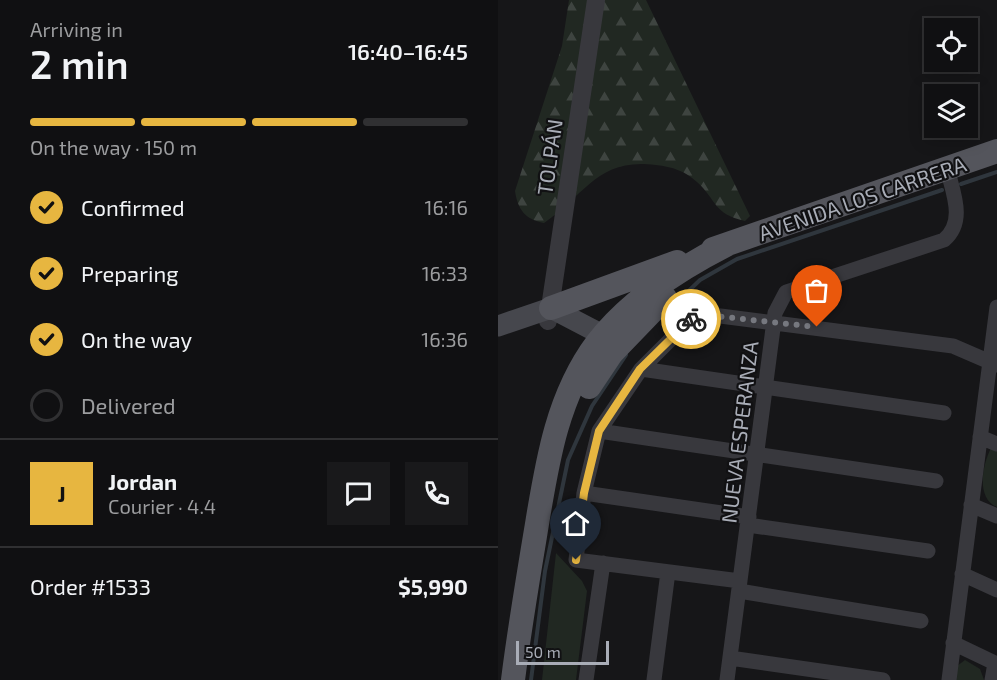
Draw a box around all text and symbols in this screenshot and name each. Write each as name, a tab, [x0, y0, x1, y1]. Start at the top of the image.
text: Arriving in	[30, 17, 123, 41]
map controls	[924, 18, 978, 138]
button: locate	[924, 18, 978, 72]
text: 16:40–16:45	[348, 38, 468, 64]
text: 2 min	[30, 40, 129, 87]
button: layers	[924, 84, 978, 138]
street label: TOLPÁN	[531, 117, 567, 197]
text: On the way · 150 m	[30, 135, 197, 159]
street label: AVENIDA LOS CARRERA	[755, 151, 969, 245]
icon: check	[30, 191, 63, 224]
text: Confirmed	[81, 194, 185, 220]
text: 16:16	[424, 195, 468, 219]
icon: check	[30, 257, 63, 290]
text: Preparing	[81, 260, 179, 286]
text: 16:33	[422, 261, 468, 285]
pin	[791, 265, 842, 327]
icon: bag	[800, 274, 833, 307]
courier	[661, 289, 721, 349]
icon: bike	[675, 303, 708, 336]
icon: check	[30, 323, 63, 356]
text: On the way	[81, 326, 192, 352]
text: 16:36	[421, 327, 468, 351]
street label: NUEVA ESPERANZA	[715, 339, 763, 525]
text: Delivered	[81, 392, 176, 418]
button: chat	[327, 462, 390, 525]
button: phone	[405, 462, 468, 525]
text: Jordan	[108, 468, 177, 494]
text: J	[57, 480, 66, 506]
text: Courier · 4.4	[108, 494, 216, 518]
pin	[550, 498, 601, 560]
icon: home	[559, 507, 592, 540]
text: Order #1533	[30, 573, 151, 599]
text: $5,990	[398, 573, 468, 599]
scale bar	[516, 638, 609, 666]
text: 50 m	[525, 642, 561, 661]

